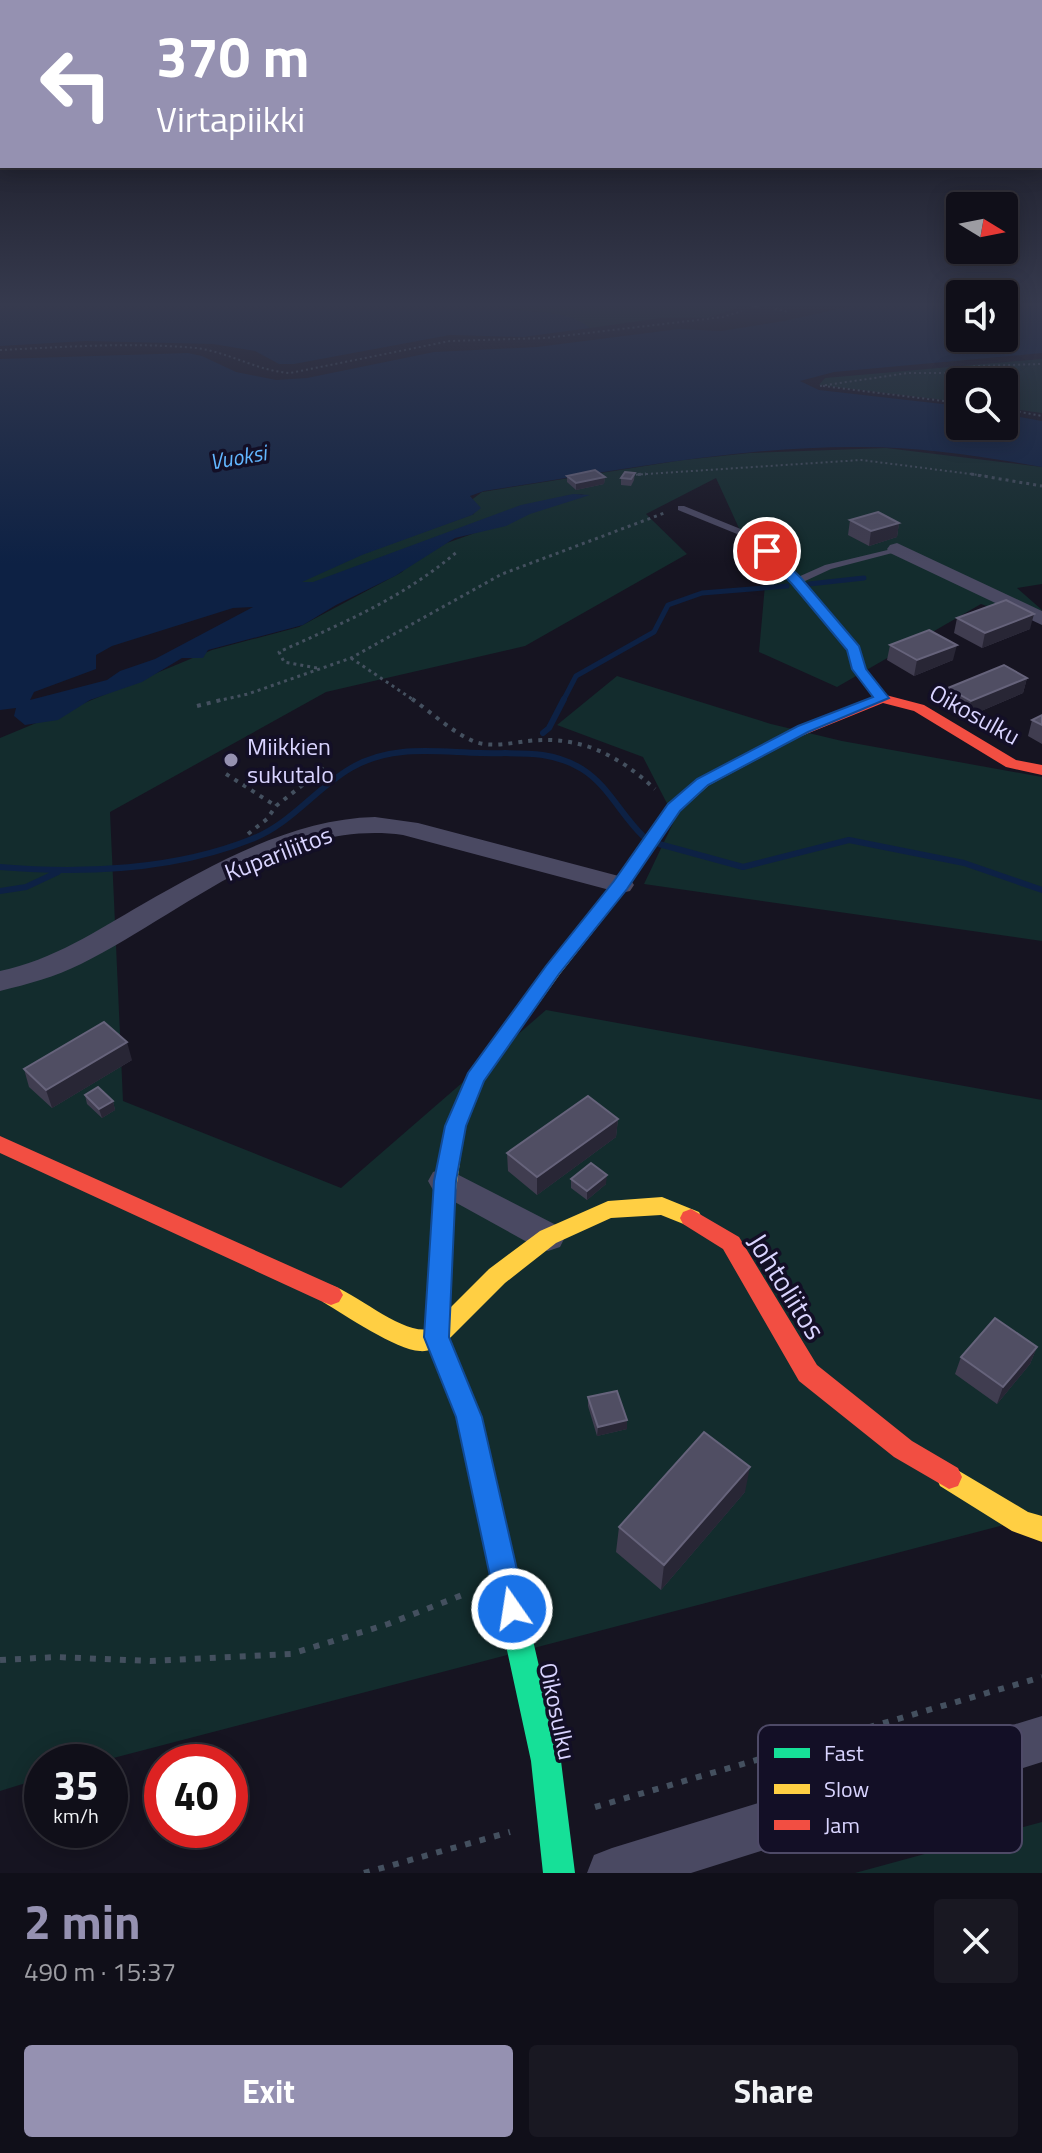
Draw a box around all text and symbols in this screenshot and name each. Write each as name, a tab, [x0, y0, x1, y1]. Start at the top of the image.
text: 370 m	[156, 14, 309, 99]
icon: left	[24, 32, 128, 136]
text: Virtapiikki	[156, 91, 305, 146]
north arrow	[946, 192, 1018, 264]
map controls	[946, 192, 1018, 440]
button: sound	[946, 280, 1018, 352]
button: search	[946, 368, 1018, 440]
water label: Vuoksi	[207, 435, 271, 479]
pin	[733, 517, 801, 585]
icon: arrive	[745, 529, 789, 573]
street label: Oikosulku	[923, 674, 1027, 754]
place label: Miikkien sukutalo	[247, 728, 334, 792]
marker: Miikkien sukutalo	[222, 751, 240, 769]
street label: Kupariliitos	[219, 816, 337, 890]
street label: Johtoliitos	[737, 1224, 837, 1348]
position arrow	[470, 1567, 554, 1651]
street label: Oikosulku	[530, 1659, 586, 1763]
legend	[758, 1725, 1022, 1853]
text: Fast	[824, 1736, 864, 1770]
speed limit sign: 40	[144, 1744, 248, 1848]
text: 35	[54, 1755, 98, 1816]
text: Slow	[824, 1772, 870, 1806]
text: km/h	[53, 1800, 99, 1831]
text: Jam	[824, 1808, 860, 1842]
text: 2 min	[24, 1885, 141, 1958]
button: close	[934, 1899, 1018, 1983]
text: 490 m · 15:37	[24, 1952, 176, 1991]
button: Exit	[24, 2045, 513, 2137]
button: Share	[529, 2045, 1018, 2137]

